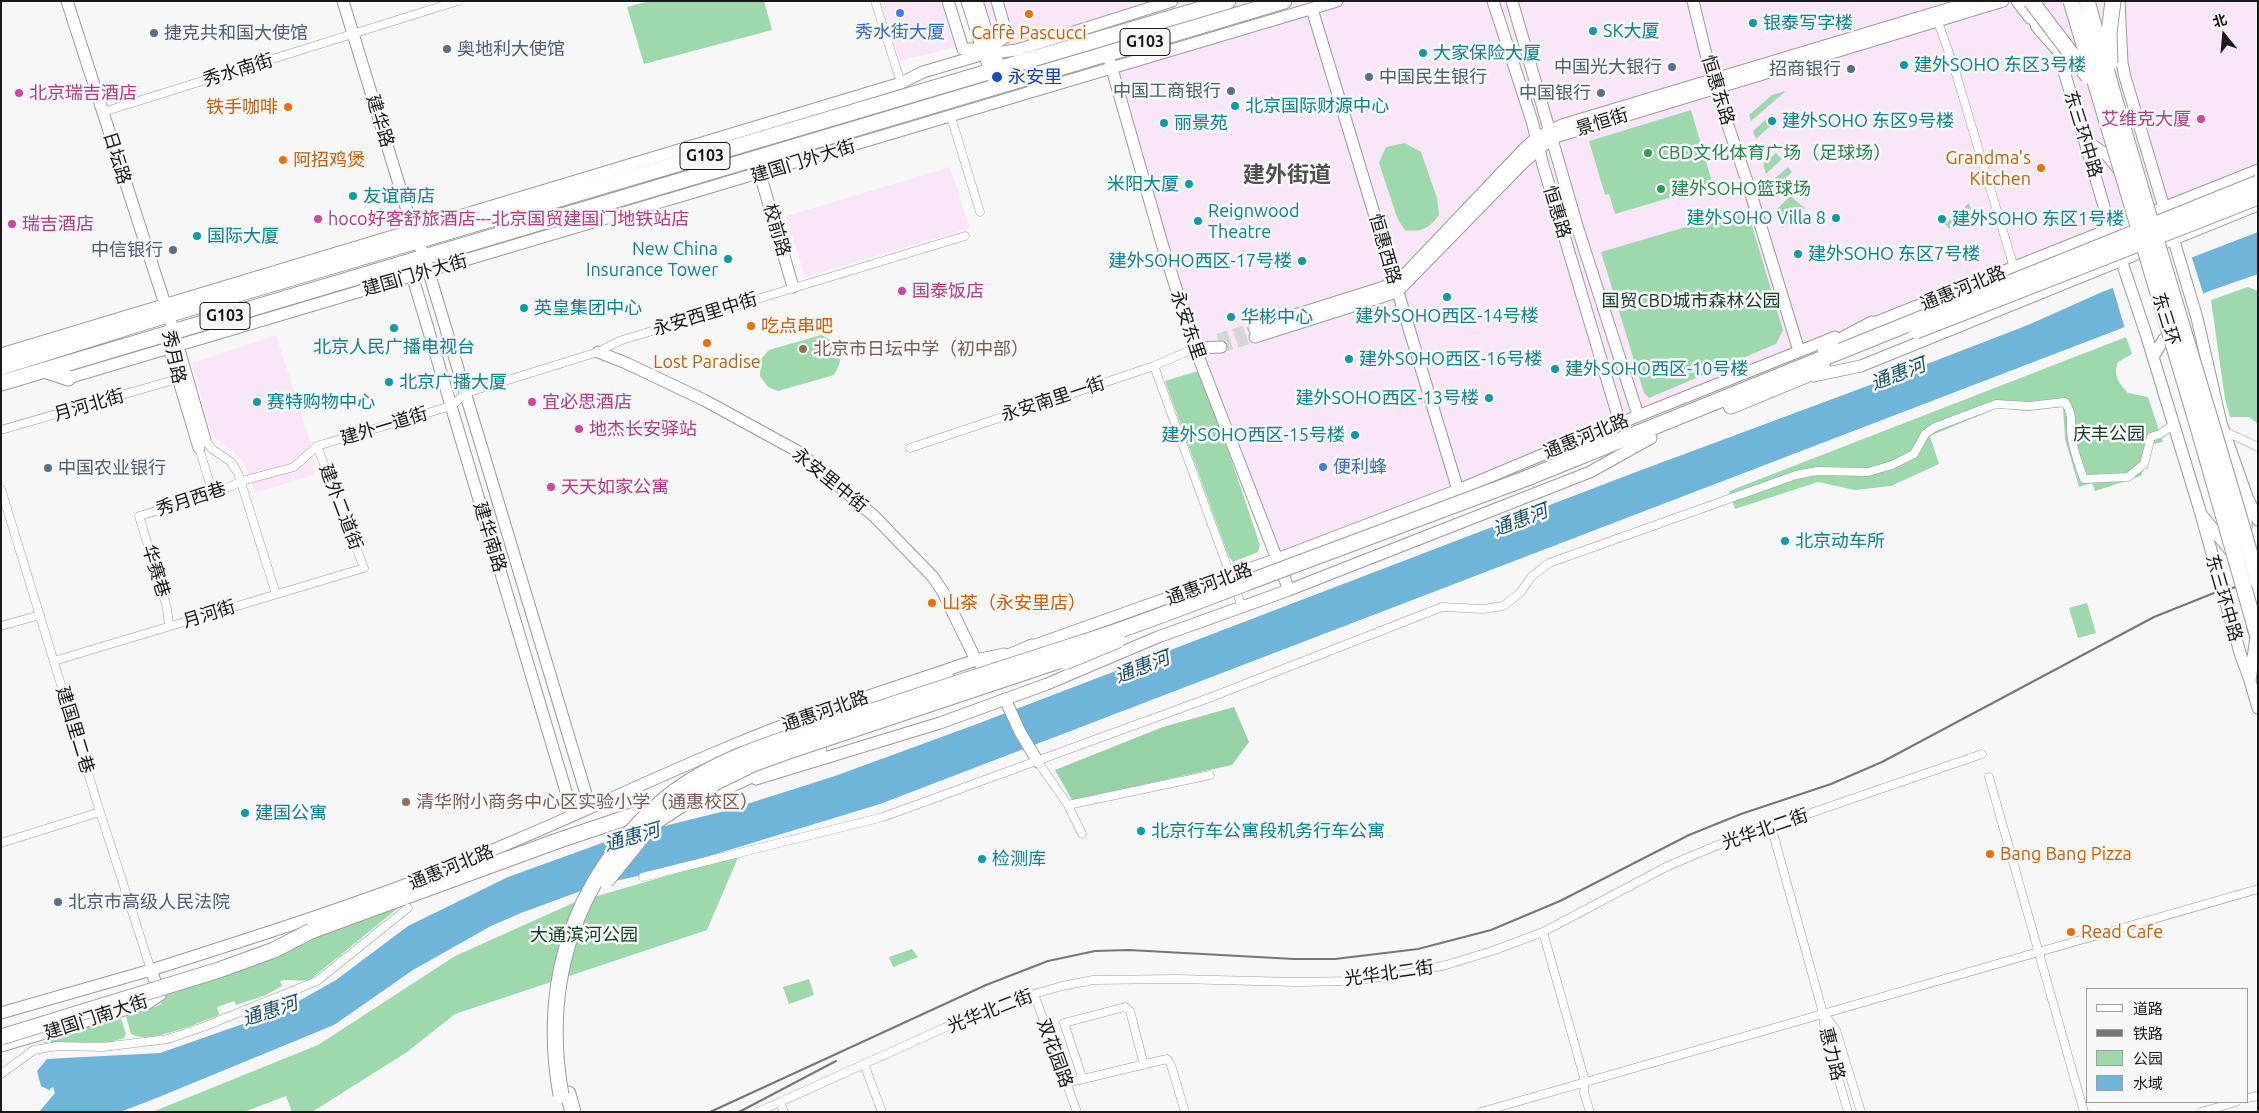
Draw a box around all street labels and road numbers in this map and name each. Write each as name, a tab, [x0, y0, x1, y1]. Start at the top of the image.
road number: G103	[1120, 28, 1170, 56]
street label: 秀水南街	[200, 49, 276, 91]
street label: 恒惠东路	[1697, 52, 1739, 128]
street label: 东三环中路	[2060, 88, 2106, 180]
street label: 建华路	[362, 92, 398, 150]
street label: 景恒街	[1573, 104, 1631, 140]
street label: 日坛路	[99, 129, 135, 187]
street label: 建国门外大街	[748, 135, 858, 187]
road number: G103	[680, 142, 730, 170]
street label: 恒惠路	[1539, 183, 1575, 241]
street label: 校前路	[759, 201, 795, 259]
street label: 恒惠西路	[1365, 211, 1405, 287]
street label: 建国门外大街	[360, 250, 470, 300]
street label: 通惠河北路	[1917, 261, 2009, 315]
street label: 永安东里	[1166, 287, 1210, 363]
street label: 永安西里中街	[650, 288, 760, 340]
street label: 东三环	[2148, 290, 2184, 348]
road number: G103	[200, 302, 250, 330]
street label: 秀月路	[158, 328, 190, 386]
street label: 永安南里一街	[998, 372, 1108, 426]
street label: 月河北街	[51, 385, 127, 425]
street label: 建外一道街	[338, 403, 430, 449]
street label: 通惠河北路	[1540, 409, 1632, 463]
street label: 永安里中街	[788, 443, 872, 517]
street label: 建外二道街	[315, 461, 367, 553]
street label: 秀月西巷	[153, 478, 229, 520]
street label: 建华南路	[469, 499, 511, 575]
street label: 华赛巷	[138, 542, 174, 600]
street label: 东三环中路	[2201, 552, 2247, 644]
street label: 通惠河北路	[1163, 558, 1255, 610]
street label: 月河街	[180, 596, 238, 632]
street label: 建国里二巷	[52, 684, 98, 776]
street label: 通惠河北路	[779, 686, 871, 736]
street label: 光华北二街	[1719, 804, 1811, 854]
street label: 通惠河北路	[405, 840, 497, 894]
street label: 光华北二街	[1343, 956, 1435, 990]
street label: 光华北二街	[944, 985, 1036, 1037]
street label: 建国门南大街	[41, 990, 151, 1044]
street label: 双花园路	[1033, 1015, 1077, 1091]
street label: 惠力路	[1815, 1025, 1849, 1083]

